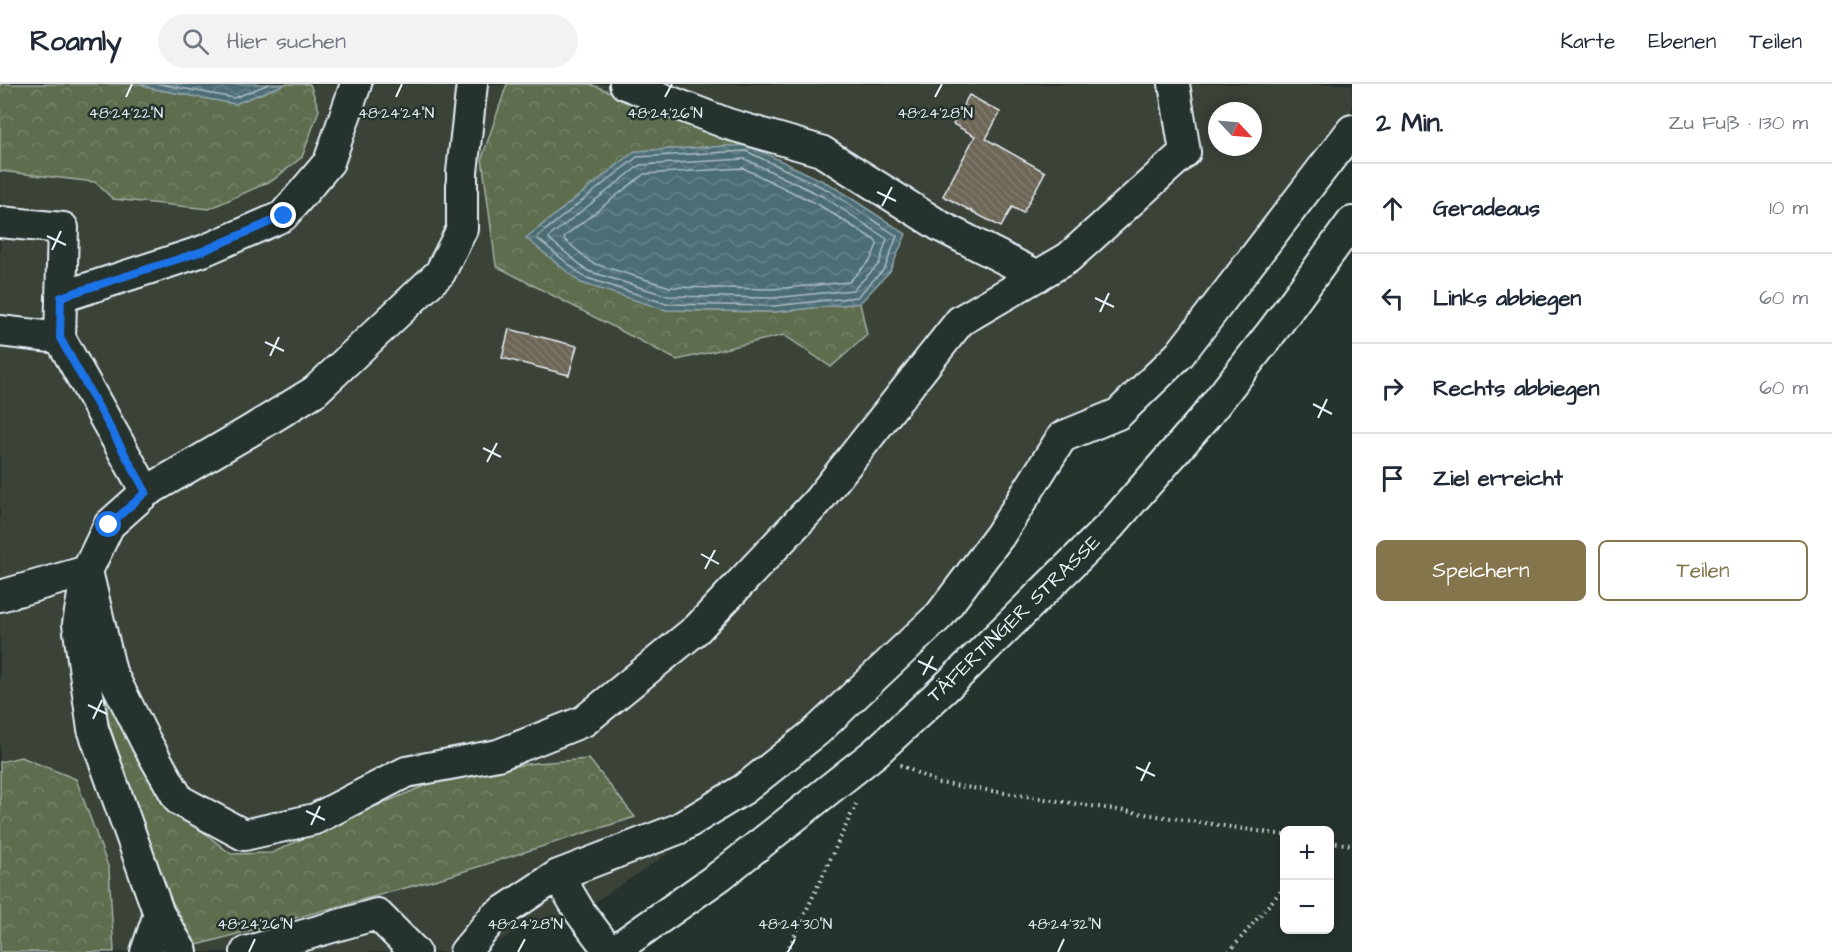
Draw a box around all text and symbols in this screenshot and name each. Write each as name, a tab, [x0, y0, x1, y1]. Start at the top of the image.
search box	[158, 14, 578, 68]
text: Roamly	[30, 22, 122, 61]
icon: search	[179, 25, 212, 58]
text: Hier suchen	[227, 26, 346, 57]
text: Karte	[1560, 27, 1615, 56]
text: Ebenen	[1648, 27, 1716, 56]
text: Teilen	[1749, 27, 1802, 56]
north arrow	[1208, 102, 1262, 156]
text: 48°24'22"N	[89, 103, 163, 124]
text: 48°24'24"N	[358, 103, 434, 124]
text: 48°24'26"N	[627, 103, 703, 124]
text: 48°24'28"N	[897, 103, 973, 124]
text: 2 Min.	[1376, 105, 1443, 141]
text: Zu Fuß · 130 m	[1668, 109, 1808, 137]
icon: ahead	[1376, 192, 1409, 225]
text: Geradeaus	[1433, 193, 1540, 224]
text: 10 m	[1769, 194, 1808, 222]
route end	[270, 202, 296, 228]
icon: left	[1376, 282, 1409, 315]
text: Links abbiegen	[1433, 283, 1581, 314]
text: 60 m	[1759, 284, 1808, 312]
icon: right	[1376, 372, 1409, 405]
text: Rechts abbiegen	[1433, 373, 1600, 404]
text: 60 m	[1759, 374, 1808, 402]
icon: arrive	[1376, 462, 1409, 495]
text: Ziel erreicht	[1433, 463, 1563, 494]
route start	[95, 511, 121, 537]
street label: TÄFERTINGER STRASSE	[921, 529, 1107, 709]
button: Speichern	[1376, 540, 1586, 601]
button: Teilen	[1598, 540, 1808, 601]
map controls	[1280, 826, 1334, 934]
button: +	[1280, 826, 1334, 880]
button: −	[1280, 880, 1334, 934]
text: 48°24'26"N	[217, 914, 293, 935]
text: 48°24'28"N	[487, 914, 563, 935]
text: 48°24'30"N	[758, 914, 832, 935]
text: 48°24'32"N	[1027, 914, 1101, 935]

